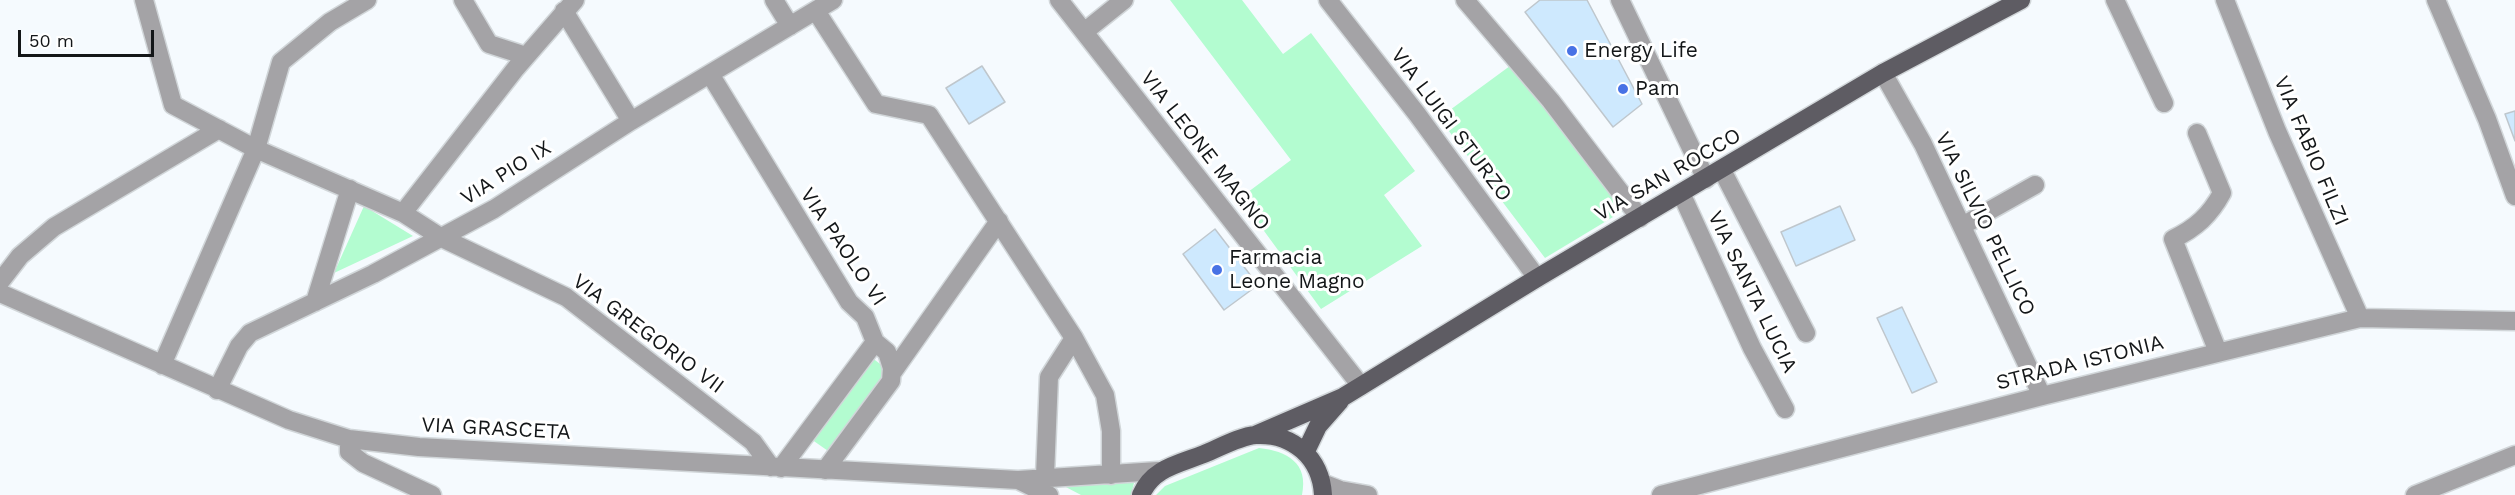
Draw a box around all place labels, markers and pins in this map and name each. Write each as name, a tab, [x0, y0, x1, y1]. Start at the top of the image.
place label: Energy Life	[1584, 38, 1698, 64]
marker: Energy Life	[1565, 44, 1579, 58]
place label: Pam	[1635, 76, 1680, 102]
marker: Pam	[1616, 82, 1630, 96]
place label: Farmacia Leone Magno	[1229, 245, 1365, 295]
marker: Farmacia Leone Magno	[1210, 263, 1224, 277]

